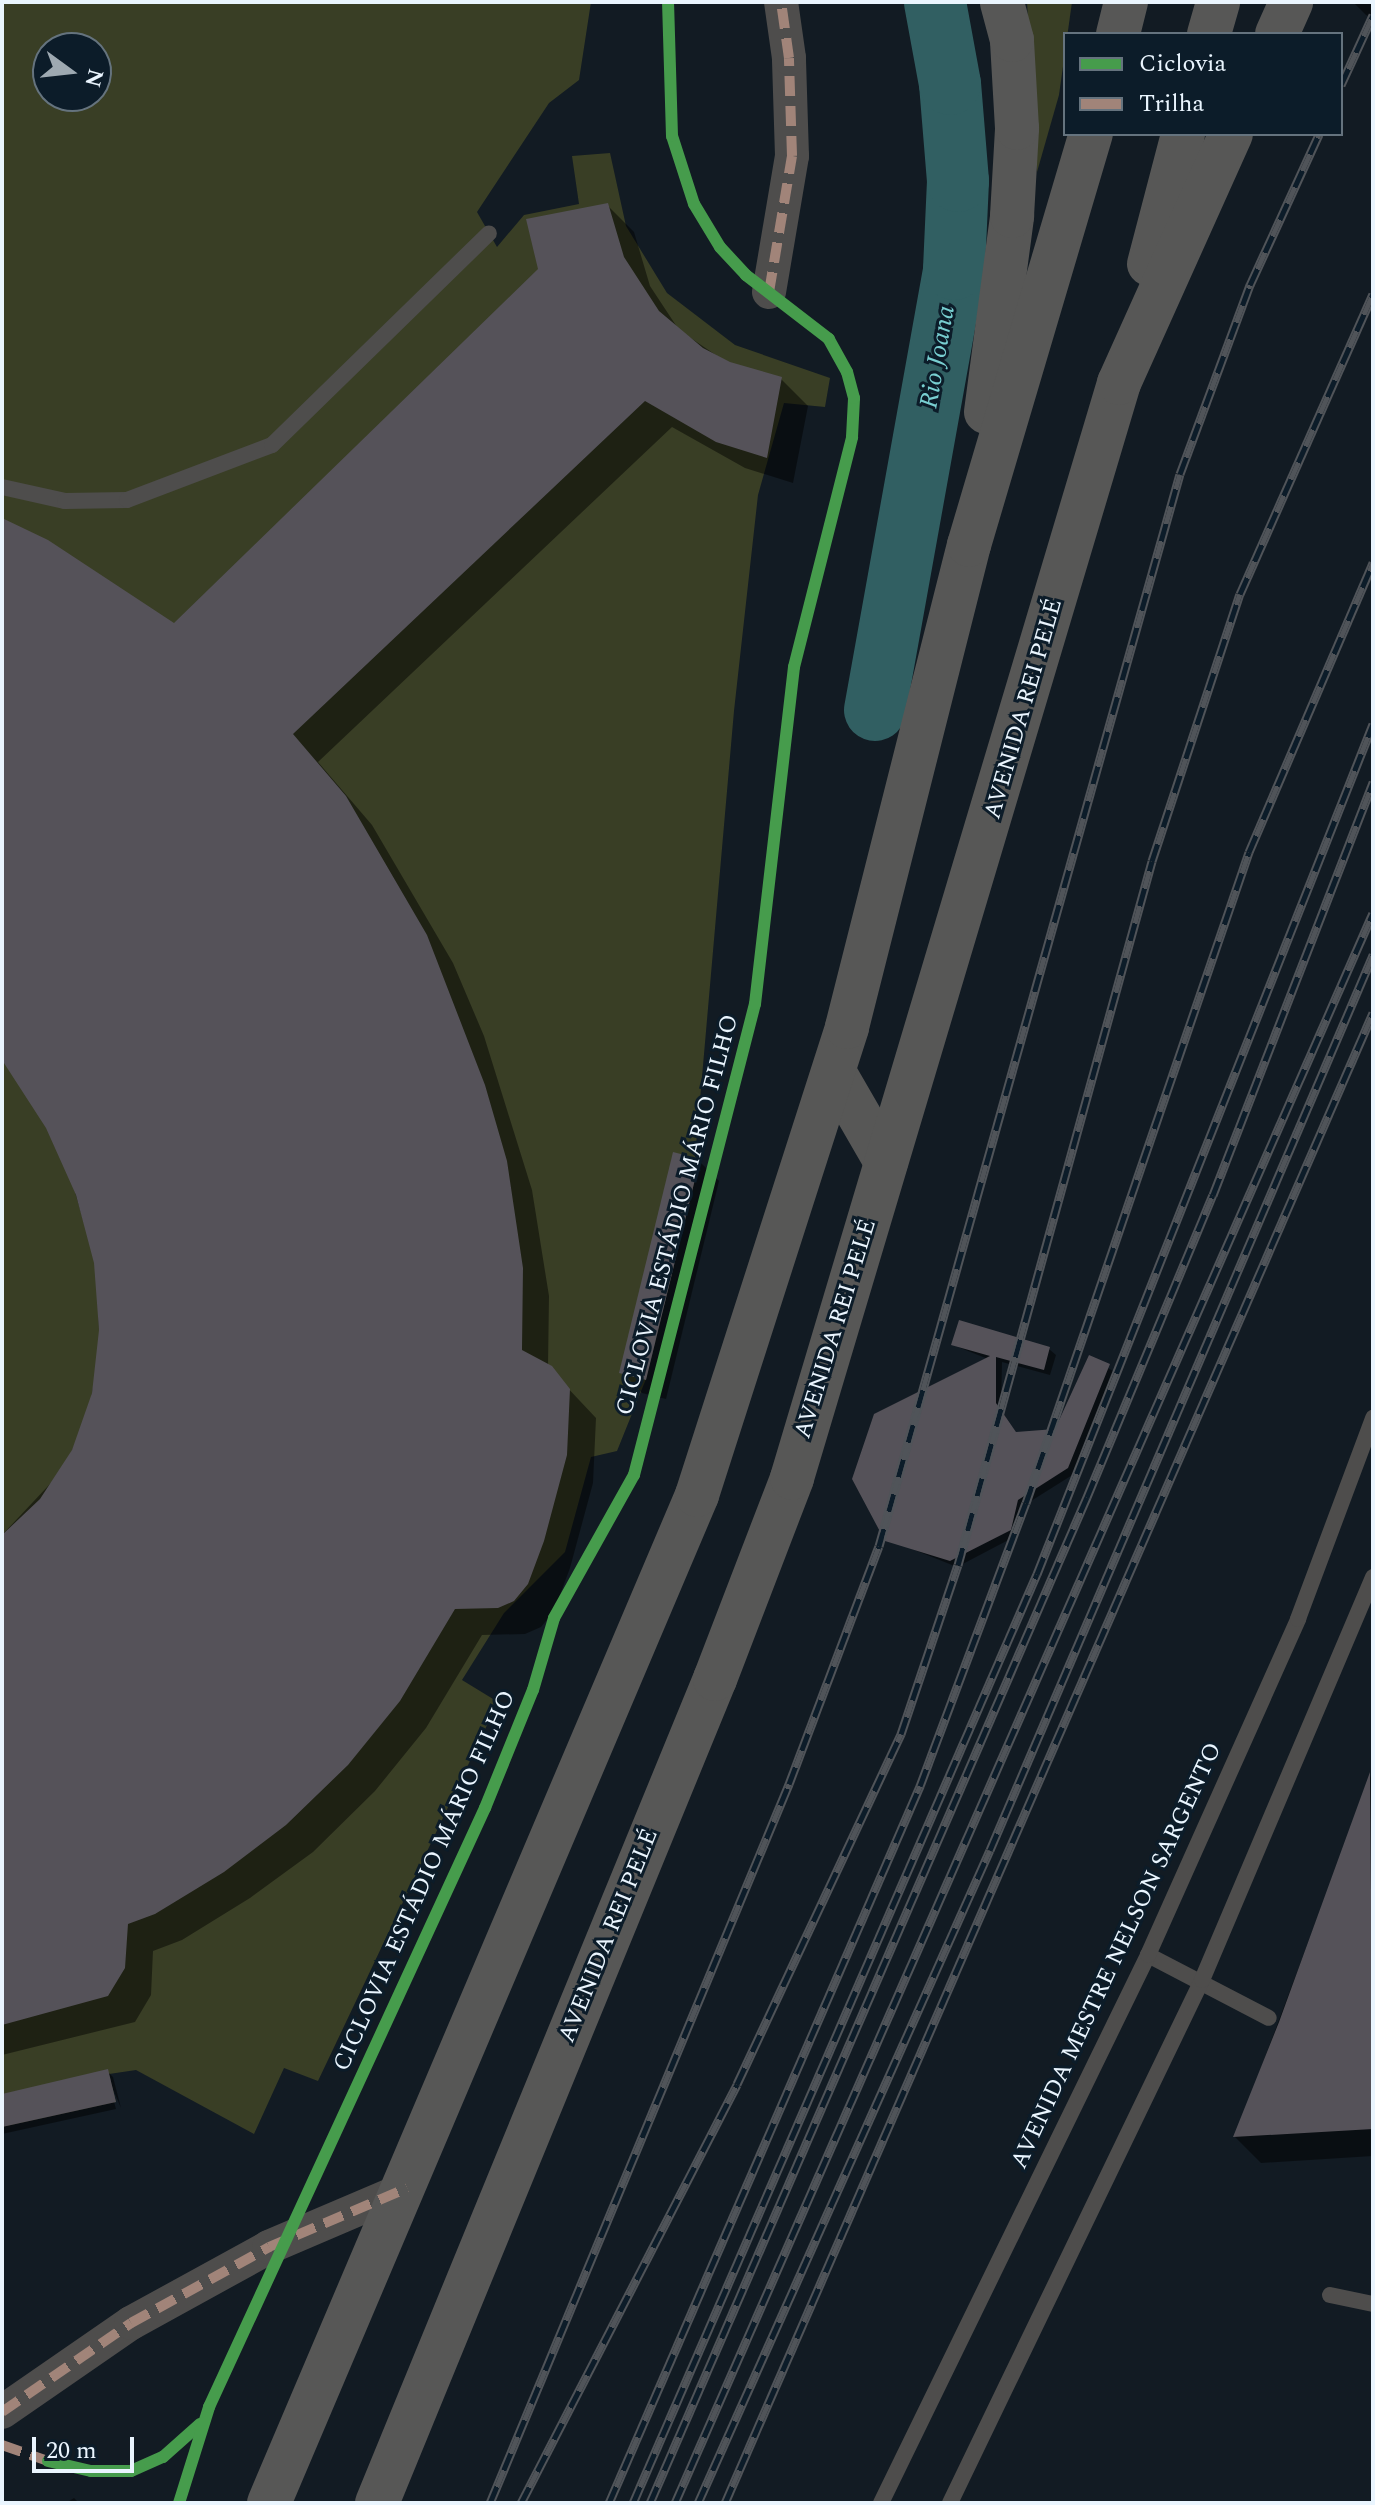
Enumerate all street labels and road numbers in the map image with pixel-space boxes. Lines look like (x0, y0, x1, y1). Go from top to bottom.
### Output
street label: AVENIDA REI PELÉ (979, 595, 1069, 823)
street label: CICLOVIA ESTÁDIO MÁRIO FILHO (611, 1011, 745, 1419)
street label: AVENIDA REI PELÉ (789, 1216, 883, 1442)
street label: CICLOVIA ESTÁDIO MÁRIO FILHO (328, 1686, 522, 2076)
street label: AVENIDA MESTRE NELSON SARGENTO (1005, 1738, 1229, 2174)
street label: AVENIDA REI PELÉ (553, 1825, 665, 2047)

